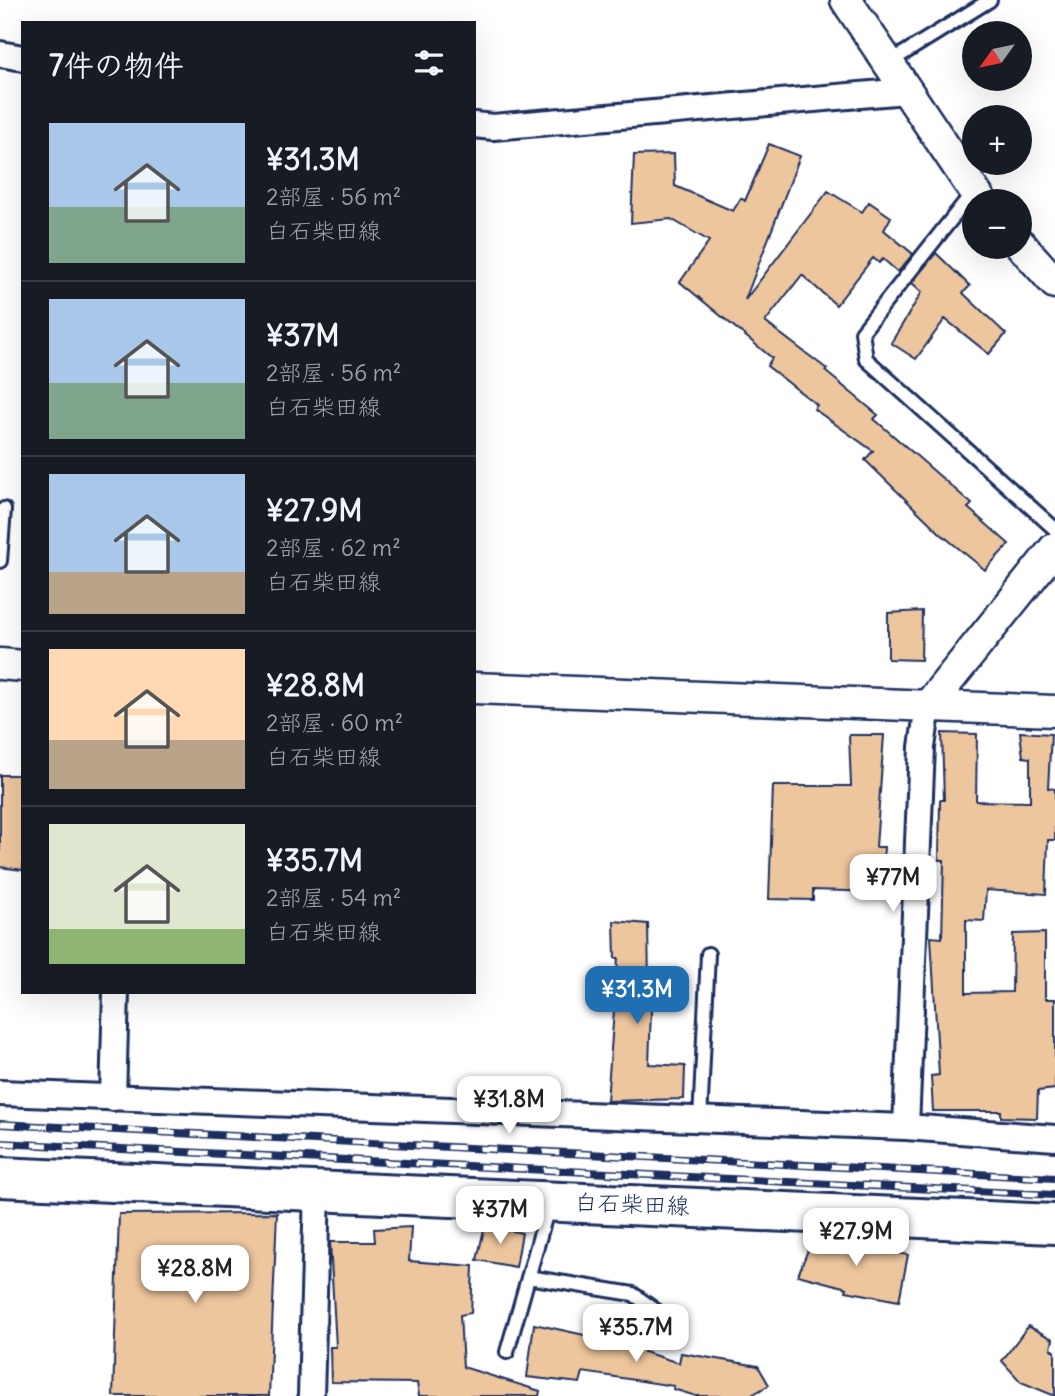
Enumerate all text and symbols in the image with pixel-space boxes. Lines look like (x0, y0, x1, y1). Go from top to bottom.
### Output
north arrow (962, 21, 1032, 91)
map controls (962, 21, 1032, 259)
icon: filters (410, 44, 448, 82)
text: 7件の物件 (49, 46, 184, 84)
button: + (962, 105, 1032, 175)
text: ¥31.3M (266, 140, 360, 178)
icon: home (105, 151, 189, 235)
text: 2部屋 · 56 m² (266, 182, 401, 211)
button: − (962, 189, 1032, 259)
text: 白石柴田線 (266, 216, 381, 245)
text: ¥37M (266, 316, 340, 354)
icon: home (105, 327, 189, 411)
text: 2部屋 · 56 m² (266, 358, 401, 387)
text: 白石柴田線 (266, 392, 381, 421)
text: ¥27.9M (266, 491, 363, 529)
icon: home (105, 502, 189, 586)
text: 2部屋 · 62 m² (266, 533, 401, 562)
text: 白石柴田線 (266, 567, 381, 596)
text: ¥28.8M (266, 666, 365, 704)
icon: home (105, 677, 189, 761)
text: 2部屋 · 60 m² (266, 708, 403, 737)
text: 白石柴田線 (266, 742, 381, 771)
text: ¥35.7M (266, 841, 363, 879)
icon: home (105, 852, 189, 936)
pin: ¥77M (852, 855, 934, 914)
text: ¥77M (866, 862, 920, 891)
text: 2部屋 · 54 m² (266, 883, 401, 912)
text: 白石柴田線 (266, 917, 381, 946)
pin: ¥31.3M (580, 967, 694, 1026)
text: ¥31.3M (601, 974, 673, 1003)
pin: ¥31.8M (452, 1076, 566, 1136)
text: ¥31.8M (473, 1084, 545, 1113)
pin: ¥37M (459, 1186, 541, 1246)
street label: 白石柴田線 (574, 1187, 690, 1220)
text: ¥37M (472, 1194, 528, 1223)
pin: ¥27.9M (799, 1208, 913, 1268)
text: ¥27.9M (819, 1216, 893, 1245)
pin: ¥28.8M (138, 1246, 252, 1305)
text: ¥28.8M (157, 1253, 233, 1282)
pin: ¥35.7M (579, 1304, 693, 1364)
text: ¥35.7M (599, 1312, 673, 1341)

